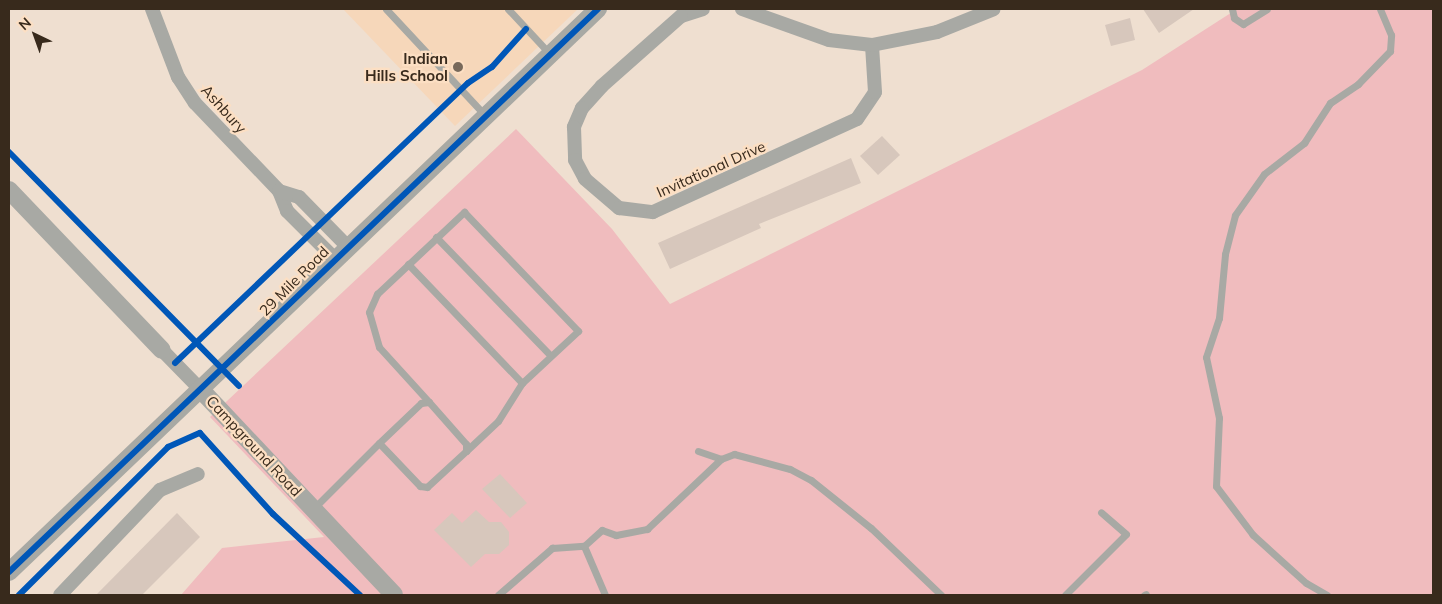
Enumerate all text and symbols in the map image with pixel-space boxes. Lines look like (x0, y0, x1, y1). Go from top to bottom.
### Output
north arrow (10, 10, 60, 60)
text: N (15, 14, 35, 34)
place label: Indian Hills School (365, 49, 448, 84)
marker: Indian Hills School (452, 61, 464, 73)
street label: Ashbury (198, 81, 250, 137)
street label: Invitational Drive (654, 137, 768, 201)
street label: 29 Mile Road (256, 243, 332, 319)
street label: Campground Road (203, 392, 305, 500)

